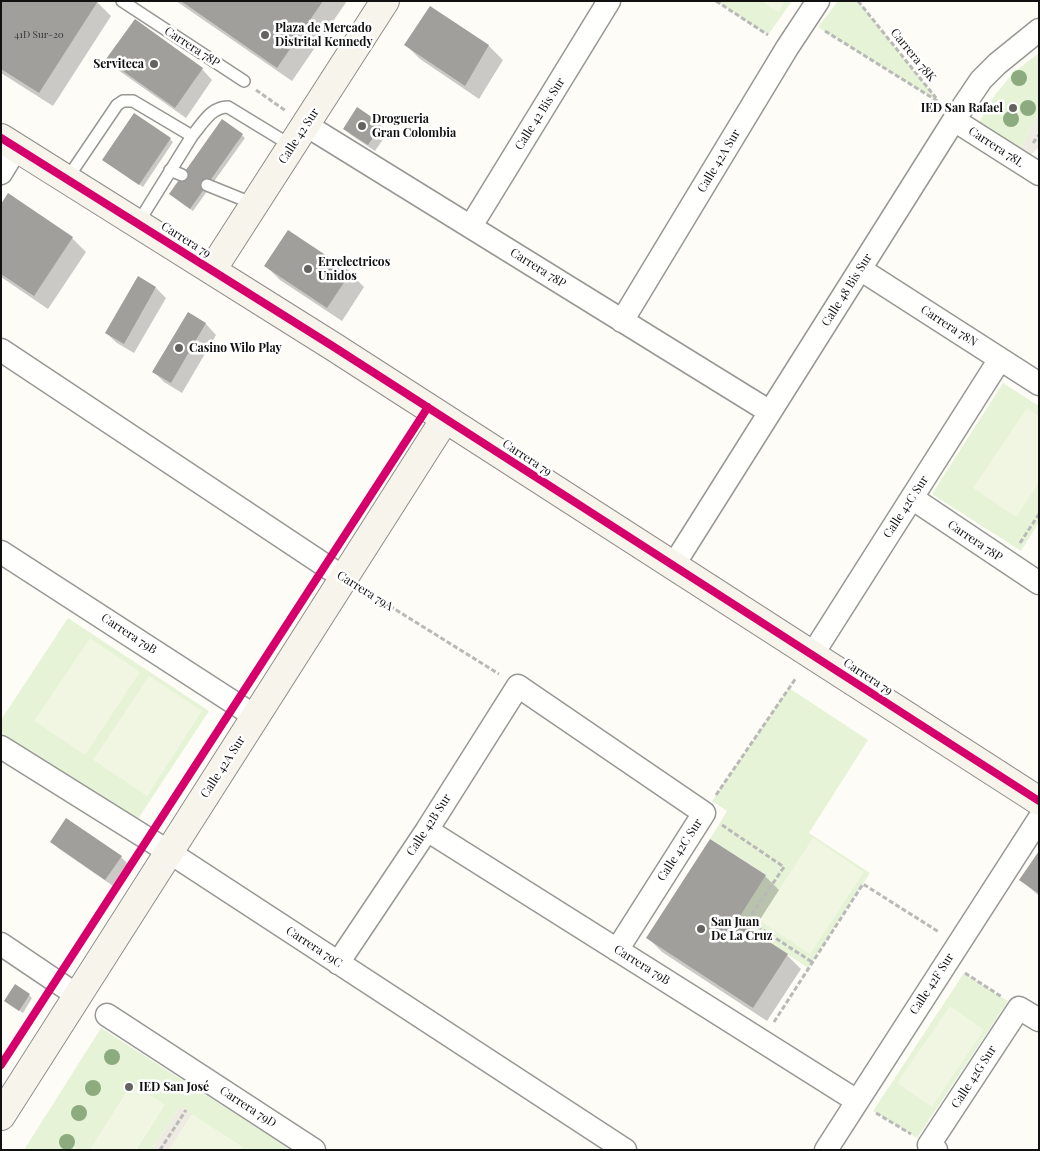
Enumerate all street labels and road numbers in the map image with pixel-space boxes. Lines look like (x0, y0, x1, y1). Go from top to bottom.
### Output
street label: Carrera 78P (162, 24, 222, 70)
street label: Carrera 78K (887, 26, 939, 84)
street label: Calle 42 Bis Sur (512, 75, 568, 153)
street label: Calle 42 Sur (276, 105, 322, 167)
street label: Carrera 78L (966, 124, 1026, 170)
street label: Calle 42A Sur (695, 127, 743, 195)
street label: Carrera 79 (158, 219, 214, 261)
street label: Carrera 78P (507, 245, 569, 291)
street label: Calle 48 Bis Sur (819, 251, 875, 329)
street label: Carrera 78N (918, 302, 980, 350)
street label: Carrera 79 (500, 437, 554, 479)
street label: Calle 42C Sur (880, 473, 932, 541)
street label: Carrera 78P (945, 517, 1005, 565)
street label: Carrera 79A (334, 568, 396, 614)
street label: Carrera 79B (98, 611, 160, 657)
street label: Carrera 79 (841, 656, 895, 698)
street label: Calle 42A Sur (198, 733, 248, 801)
street label: Calle 42B Sur (404, 791, 454, 859)
street label: Calle 42C Sur (654, 816, 706, 884)
street label: Carrera 79C (283, 923, 345, 971)
street label: Carrera 79B (611, 942, 673, 988)
street label: Calle 42F Sur (907, 951, 957, 1017)
street label: Calle 42G Sur (948, 1043, 1000, 1111)
street label: Carrera 79D (217, 1083, 279, 1131)

